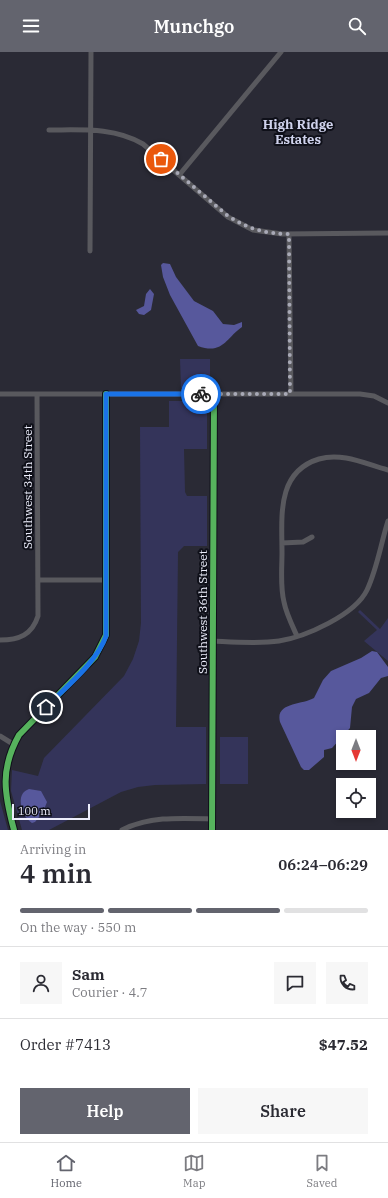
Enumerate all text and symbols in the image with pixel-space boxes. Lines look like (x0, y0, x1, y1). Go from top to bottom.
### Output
icon: menu (20, 15, 42, 37)
text: Munchgo (154, 15, 234, 38)
icon: search (346, 15, 368, 37)
district label: High Ridge Estates (263, 116, 333, 148)
pin (144, 142, 178, 176)
icon: bag (150, 148, 172, 170)
courier (181, 374, 221, 414)
icon: bike (190, 383, 212, 405)
street label: Southwest 34th Street (20, 425, 35, 549)
street label: Southwest 36th Street (195, 550, 210, 674)
pin (29, 690, 63, 724)
icon: home (35, 696, 57, 718)
north arrow (336, 730, 376, 770)
map controls (336, 730, 376, 818)
button: locate (336, 778, 376, 818)
scale bar (12, 802, 90, 821)
text: 100 m (18, 804, 51, 818)
text: Arriving in (20, 841, 86, 858)
text: 06:24–06:29 (278, 855, 368, 874)
text: 4 min (20, 856, 92, 890)
text: On the way · 550 m (20, 919, 136, 936)
button: person (20, 962, 62, 1004)
button: chat (274, 962, 316, 1004)
button: phone (326, 962, 368, 1004)
text: Sam (72, 965, 105, 984)
text: Courier · 4.7 (72, 984, 148, 1001)
text: Order #7413 (20, 1035, 111, 1054)
text: $47.52 (319, 1035, 368, 1054)
button: Help (20, 1088, 190, 1134)
button: Share (198, 1088, 368, 1134)
tab: Home (51, 1152, 82, 1190)
tab: Map (183, 1152, 205, 1190)
tab: Saved (307, 1152, 337, 1190)

